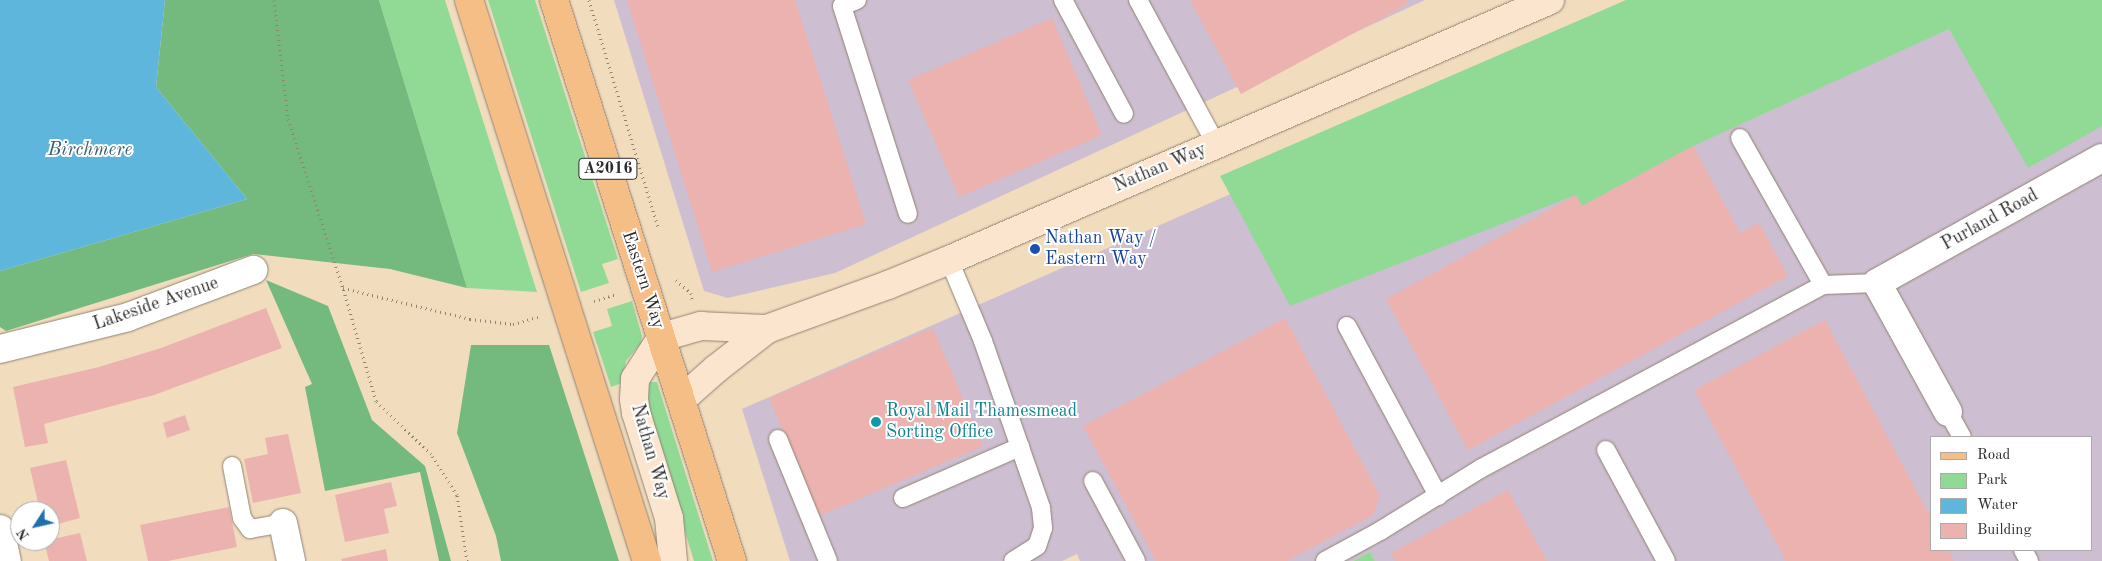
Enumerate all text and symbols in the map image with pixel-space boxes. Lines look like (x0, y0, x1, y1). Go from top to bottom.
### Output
street label: Nathan Way (1110, 139, 1210, 197)
water label: Birchmere (48, 140, 132, 162)
road number: A2016 (578, 156, 638, 182)
street label: Purland Road (1938, 185, 2042, 255)
street label: Eastern Way (617, 228, 669, 332)
place label: Nathan Way / Eastern Way (1045, 228, 1157, 270)
marker: Nathan Way / Eastern Way (1029, 243, 1041, 255)
street label: Lakeside Avenue (90, 272, 222, 336)
place label: Royal Mail Thamesmead Sorting Office (886, 401, 1077, 444)
street label: Nathan Way (626, 402, 674, 502)
marker: Royal Mail Thamesmead Sorting Office (870, 416, 882, 428)
legend (1930, 436, 2092, 551)
text: Road (1977, 448, 2010, 463)
text: Park (1977, 473, 2008, 488)
text: Water (1977, 498, 2018, 513)
north arrow (10, 501, 60, 551)
text: Building (1977, 523, 2032, 538)
text: N (15, 526, 32, 542)

